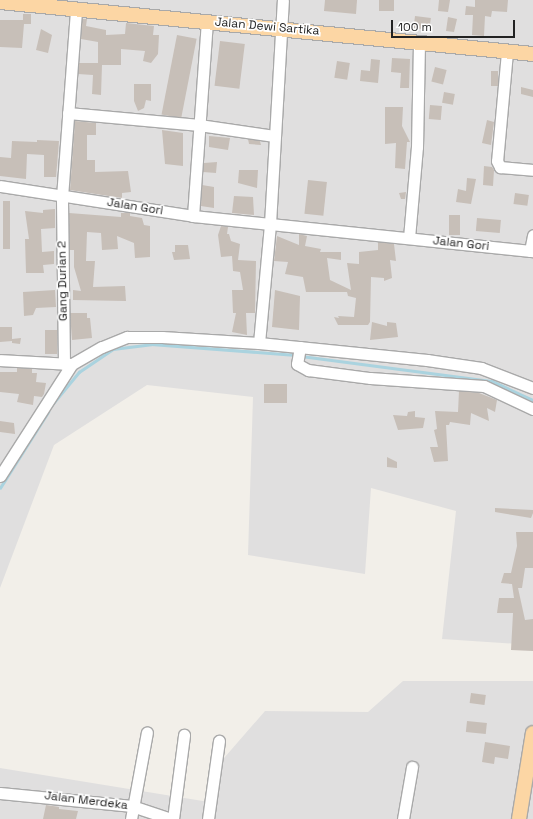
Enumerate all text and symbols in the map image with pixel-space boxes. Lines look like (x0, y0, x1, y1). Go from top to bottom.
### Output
scale bar (393, 12, 517, 38)
street label: Jalan Dewi Sartika (214, 15, 320, 39)
text: 100 m (398, 19, 432, 35)
street label: Jalan Gori (106, 195, 164, 219)
street label: Jalan Gori (432, 234, 490, 254)
street label: Gang Durian 2 (55, 241, 71, 321)
street label: Jalan Merdeka (44, 789, 128, 813)

